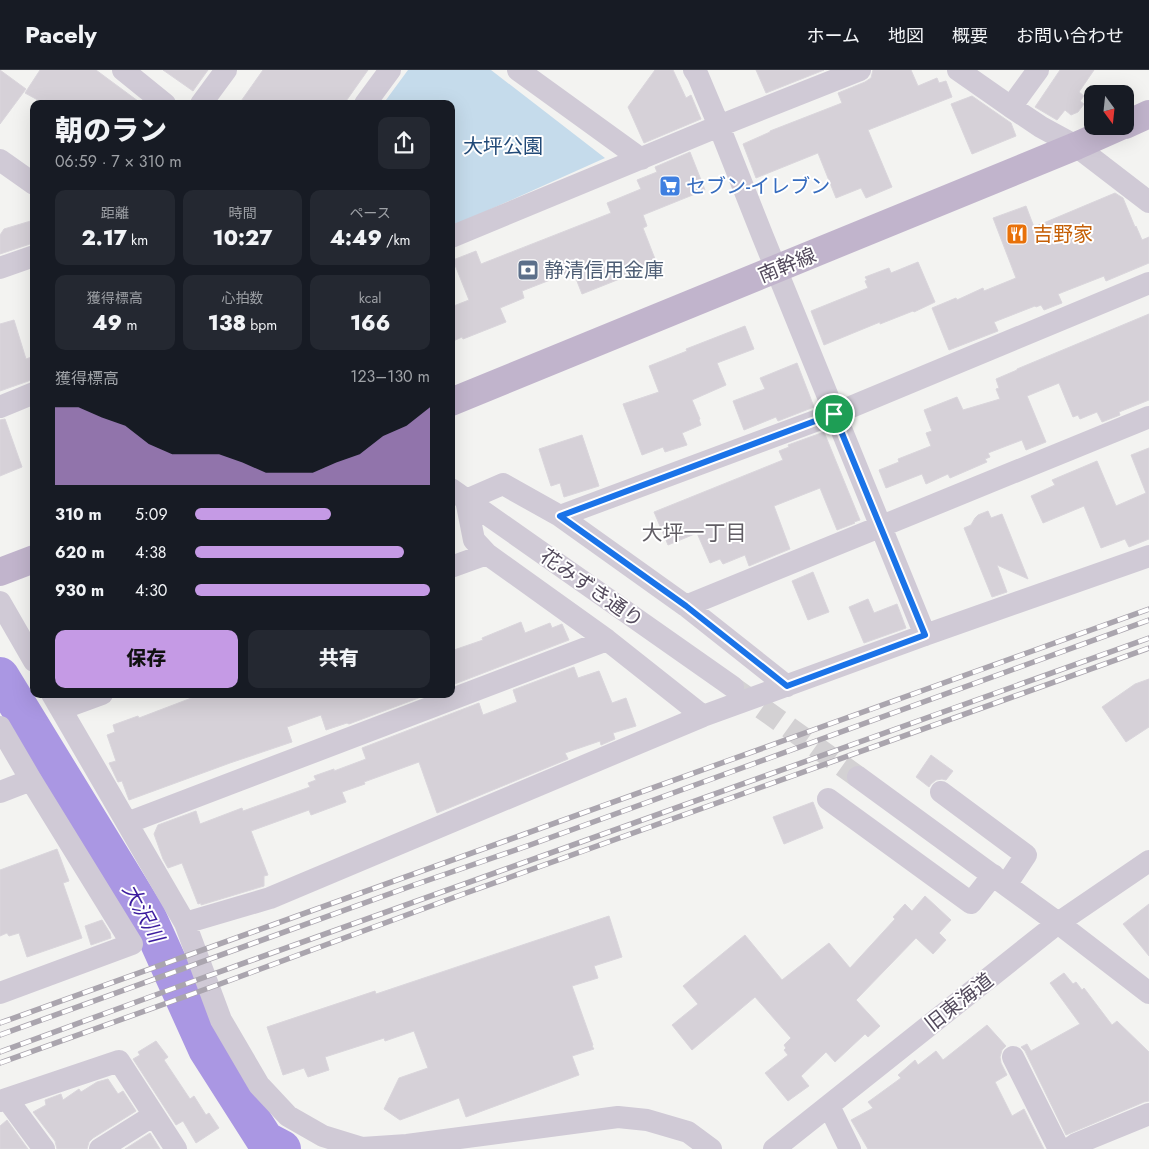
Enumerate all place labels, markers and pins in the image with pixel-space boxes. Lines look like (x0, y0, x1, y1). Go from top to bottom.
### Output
place label: セブン-イレブン (686, 172, 830, 201)
supermarket icon: セブン-イレブン (658, 174, 682, 198)
place label: 吉野家 (1033, 220, 1093, 249)
restaurant icon: 吉野家 (1005, 222, 1029, 246)
place label: 静清信用金庫 (544, 256, 664, 285)
bank icon: 静清信用金庫 (516, 258, 540, 282)
pin (813, 393, 855, 435)

